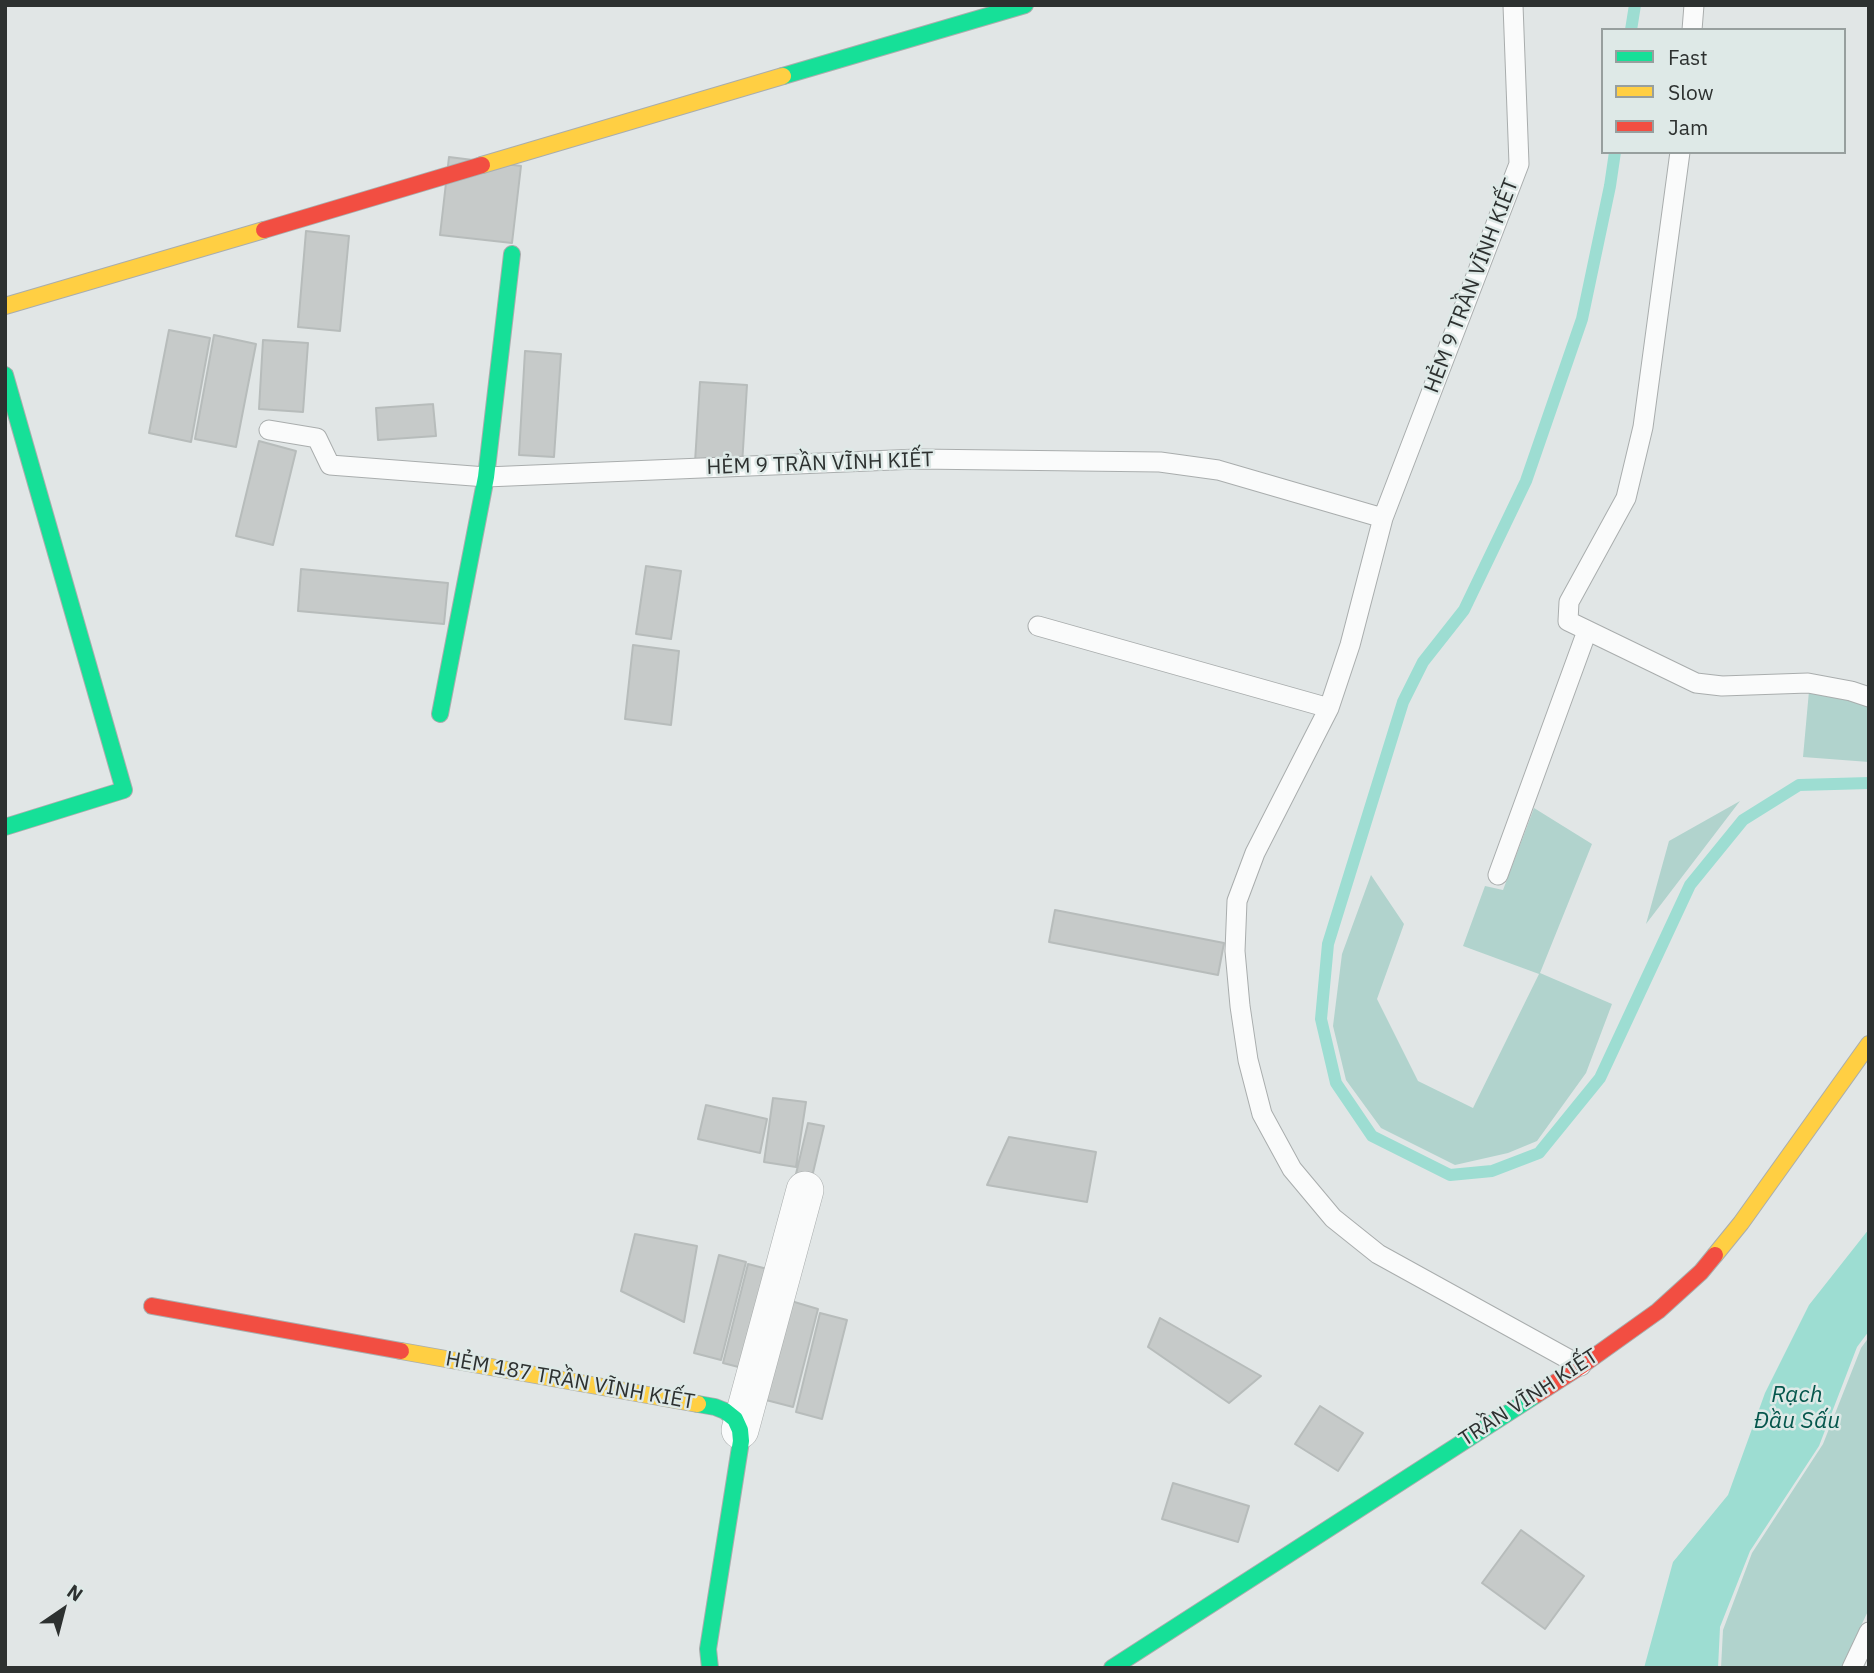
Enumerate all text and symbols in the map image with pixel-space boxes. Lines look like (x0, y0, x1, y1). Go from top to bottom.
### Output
legend (1601, 28, 1846, 154)
text: Fast (1668, 43, 1708, 71)
text: Slow (1668, 78, 1714, 106)
text: Jam (1668, 113, 1708, 141)
street label: HẺM 9 TRẦN VĨNH KIẾT (1420, 175, 1524, 397)
street label: HẺM 9 TRẦN VĨNH KIẾT (706, 447, 934, 481)
street label: TRẦN VĨNH KIẾT (1455, 1344, 1603, 1452)
street label: HẺM 187 TRẦN VĨNH KIẾT (444, 1347, 696, 1415)
water label: Rạch Đầu Sấu (1754, 1381, 1840, 1435)
north arrow (28, 1575, 98, 1645)
text: N (63, 1579, 88, 1607)

